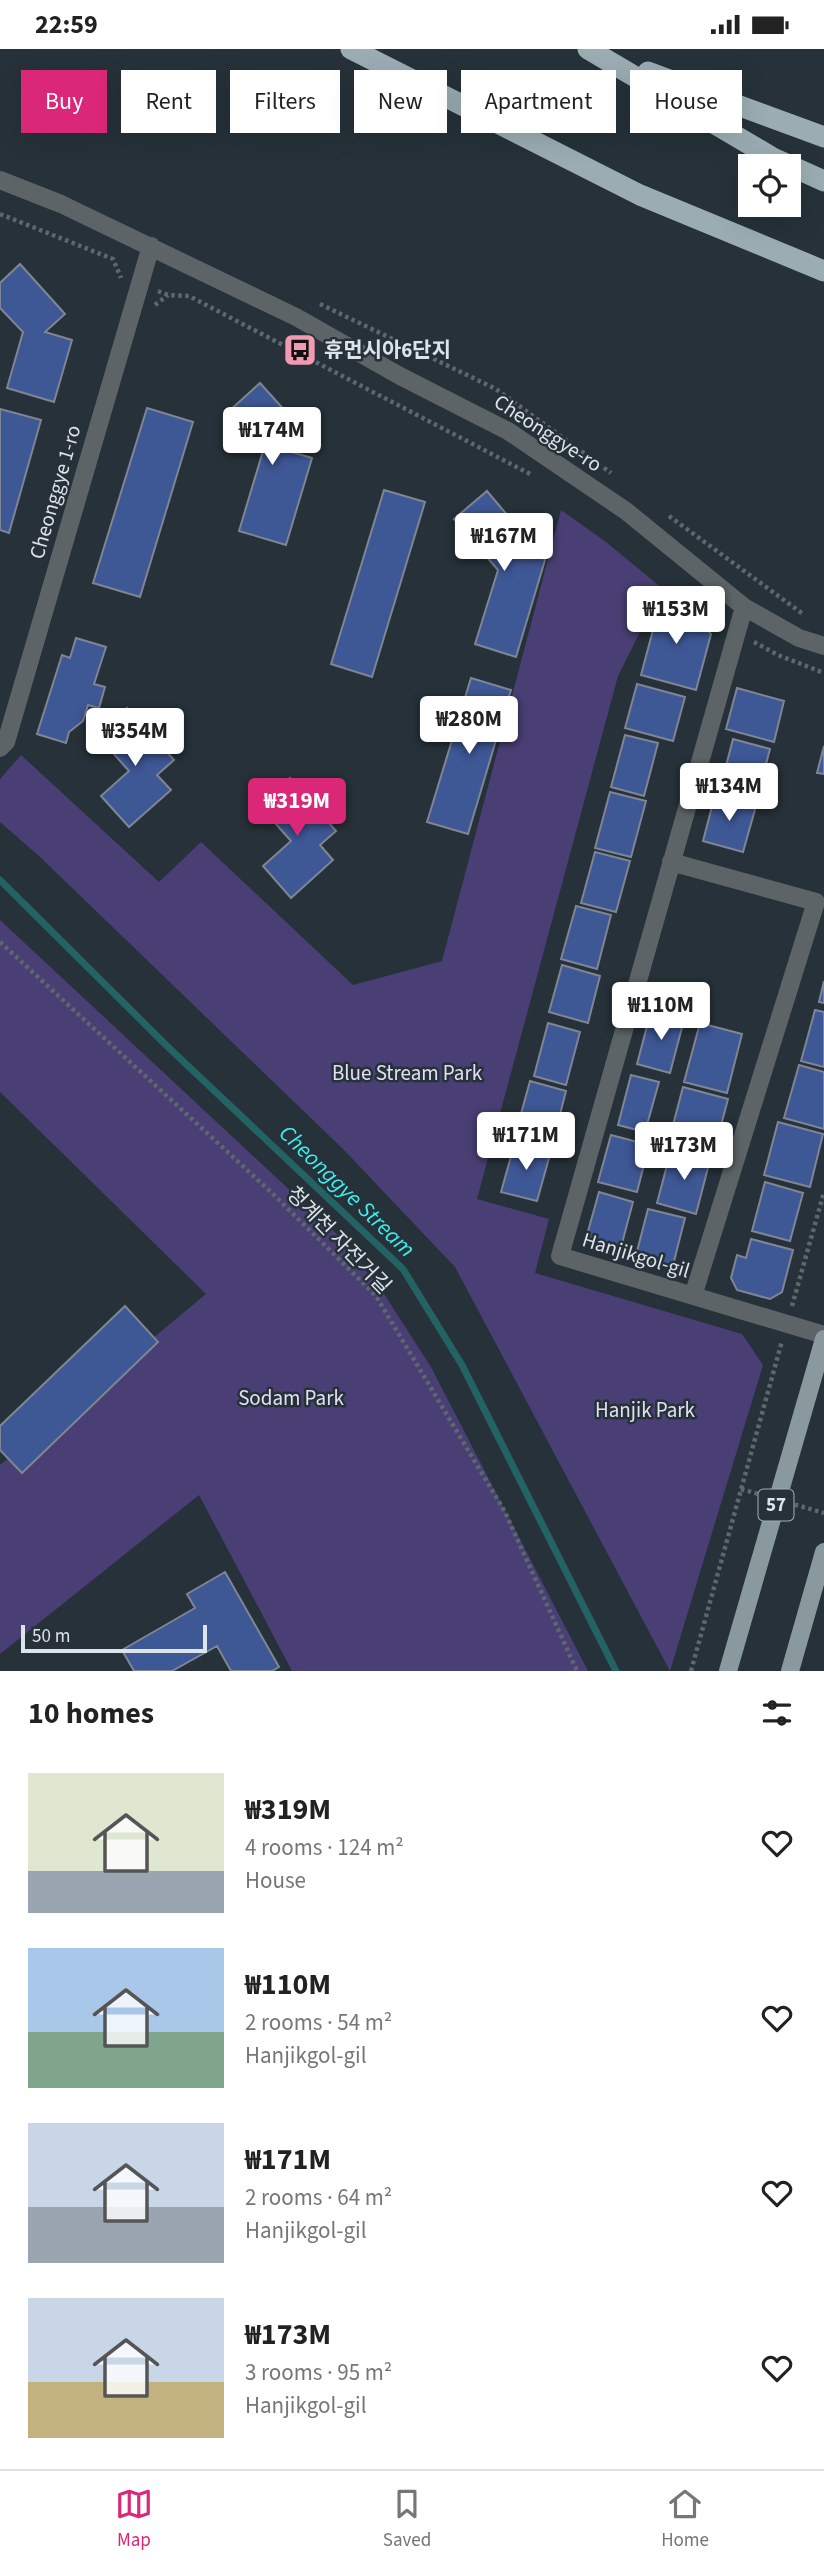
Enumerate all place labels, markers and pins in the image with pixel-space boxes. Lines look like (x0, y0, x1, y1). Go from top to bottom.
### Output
bus stop icon: 휴먼시아6단지 (281, 331, 319, 369)
place label: 휴먼시아6단지 (324, 335, 451, 365)
pin: ₩174M (223, 407, 321, 467)
pin: ₩167M (455, 513, 553, 573)
pin: ₩153M (627, 587, 725, 646)
pin: ₩280M (420, 697, 518, 756)
pin: ₩354M (86, 709, 184, 768)
pin: ₩134M (680, 763, 778, 823)
pin: ₩319M (248, 779, 346, 838)
pin: ₩110M (612, 983, 710, 1042)
pin: ₩171M (477, 1113, 575, 1172)
pin: ₩173M (635, 1123, 733, 1182)

